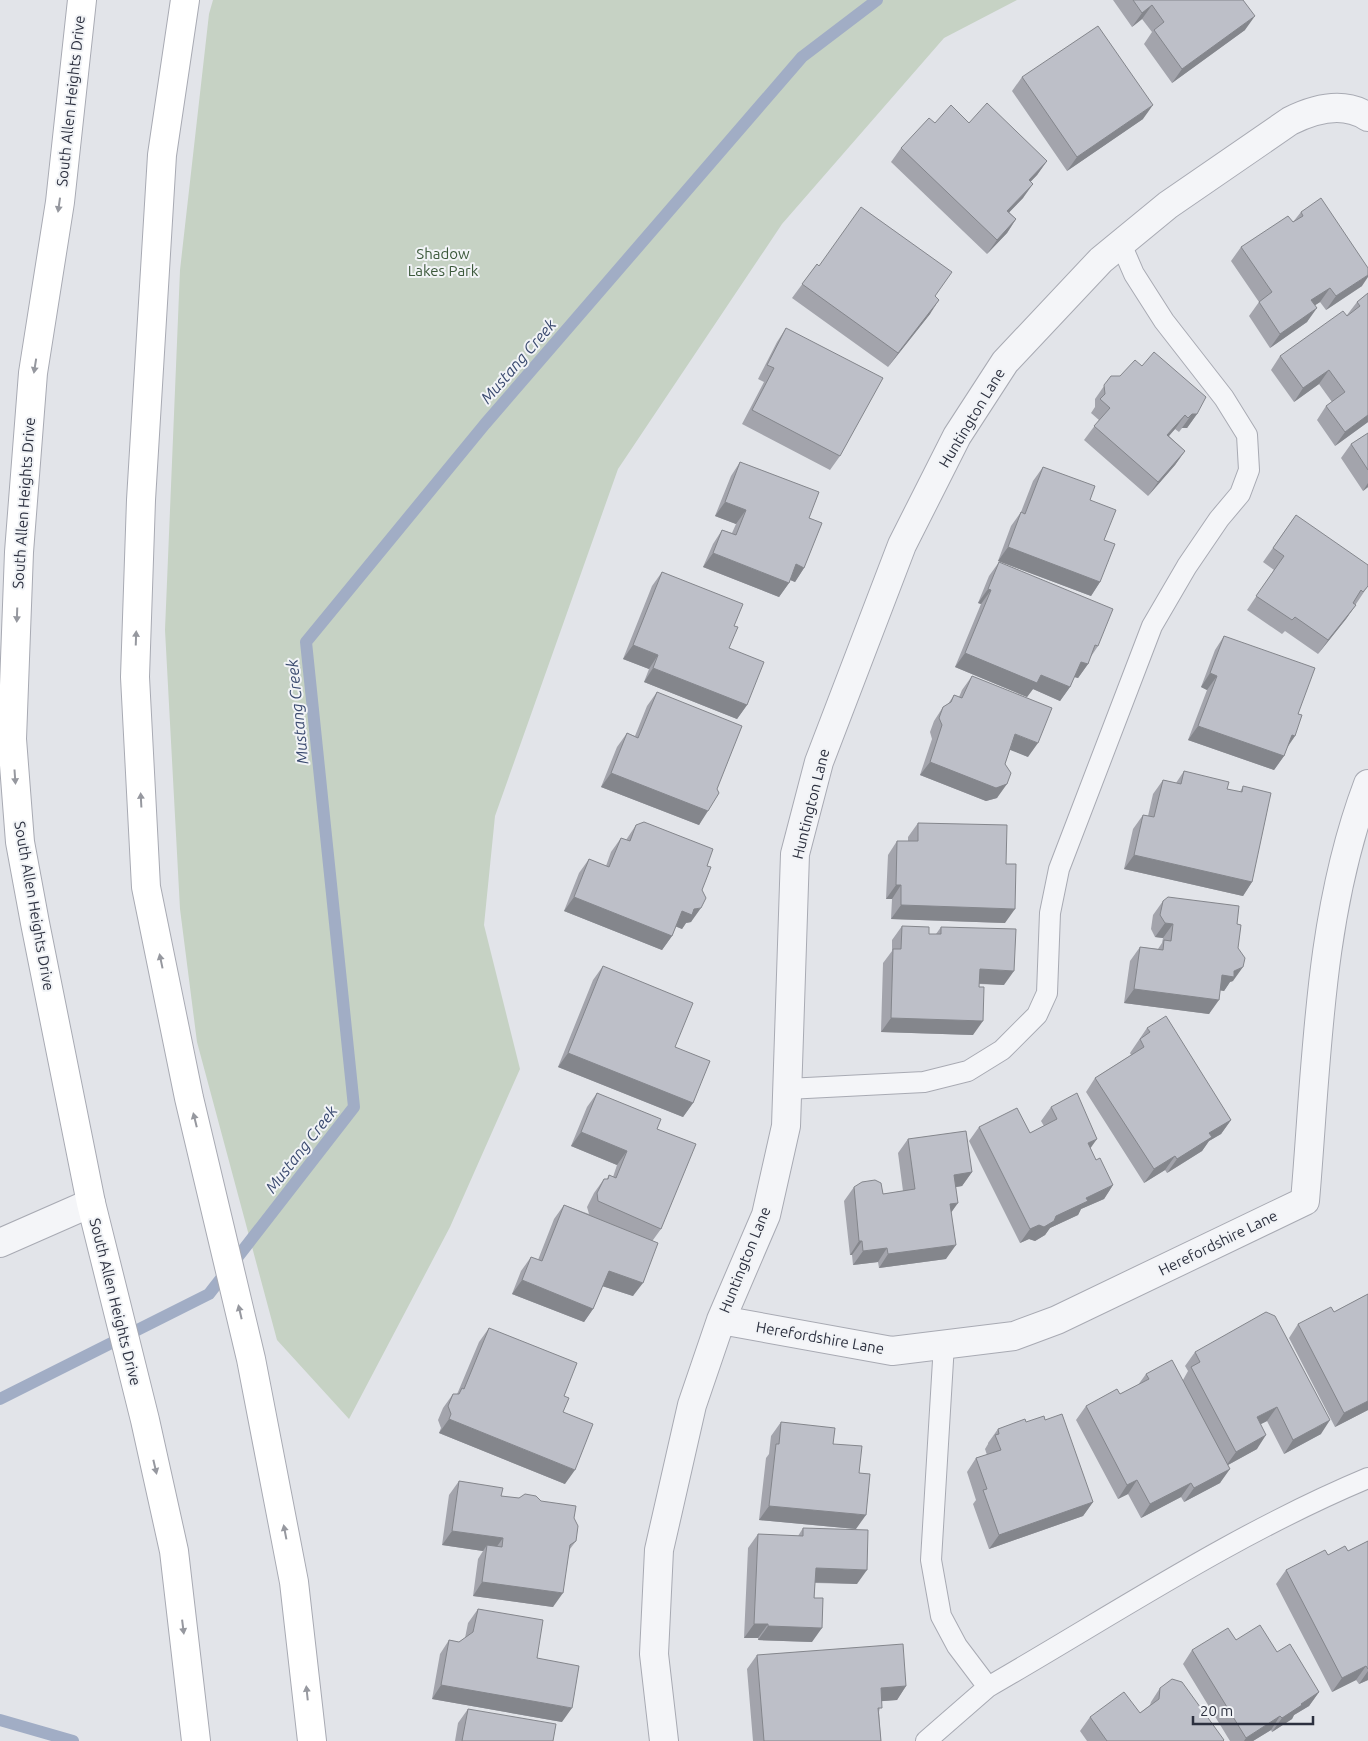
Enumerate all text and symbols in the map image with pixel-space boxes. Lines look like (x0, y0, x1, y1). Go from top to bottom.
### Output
street label: South Allen Heights Drive (53, 15, 88, 187)
one-way arrow (55, 197, 63, 213)
park label: Shadow Lakes Park (408, 245, 479, 279)
water label: Mustang Creek (477, 315, 560, 407)
one-way arrow (30, 358, 38, 374)
street label: Huntington Lane (935, 365, 1008, 471)
street label: South Allen Heights Drive (9, 417, 38, 589)
one-way arrow (13, 607, 21, 623)
one-way arrow (133, 630, 141, 646)
water label: Mustang Creek (282, 658, 311, 765)
street label: Huntington Lane (789, 747, 832, 861)
one-way arrow (11, 769, 19, 785)
one-way arrow (137, 792, 145, 808)
street label: South Allen Heights Drive (11, 820, 58, 992)
one-way arrow (157, 953, 165, 969)
water label: Mustang Creek (261, 1101, 341, 1196)
one-way arrow (191, 1112, 199, 1127)
street label: Huntington Lane (715, 1204, 774, 1315)
street label: Herefordshire Lane (1156, 1206, 1280, 1279)
street label: South Allen Heights Drive (86, 1216, 145, 1387)
one-way arrow (236, 1304, 244, 1319)
street label: Herefordshire Lane (755, 1318, 886, 1357)
one-way arrow (151, 1460, 159, 1475)
one-way arrow (280, 1523, 288, 1539)
one-way arrow (179, 1619, 187, 1635)
one-way arrow (303, 1684, 311, 1700)
scale bar (1193, 1694, 1313, 1726)
text: 20 m (1200, 1702, 1233, 1719)

